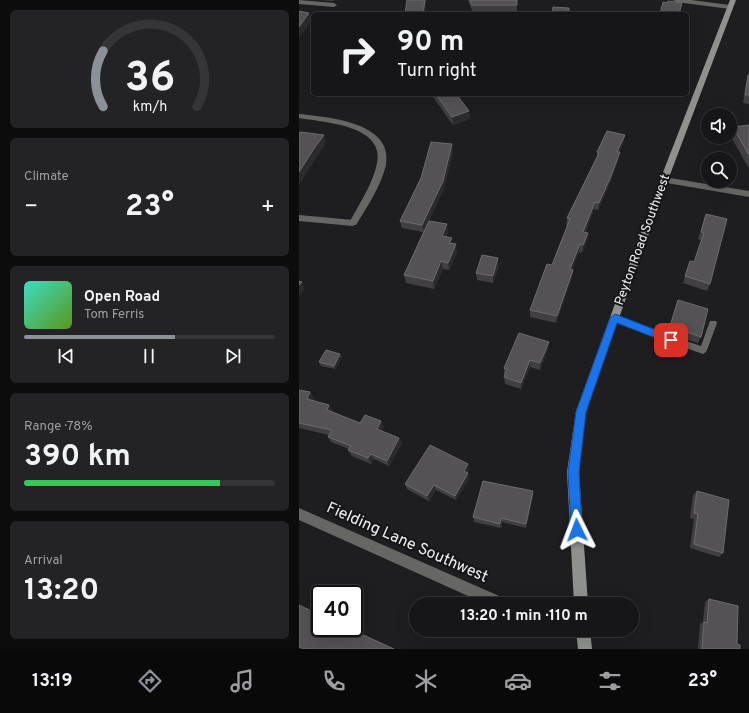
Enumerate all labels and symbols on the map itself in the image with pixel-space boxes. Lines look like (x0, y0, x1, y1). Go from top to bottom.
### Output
street label: Peyton Road Southwest (612, 172, 674, 308)
pin (654, 323, 688, 357)
street label: Fielding Lane Southwest (323, 498, 491, 588)
position arrow (556, 509, 598, 551)
speed limit sign: 40 (311, 585, 363, 637)

